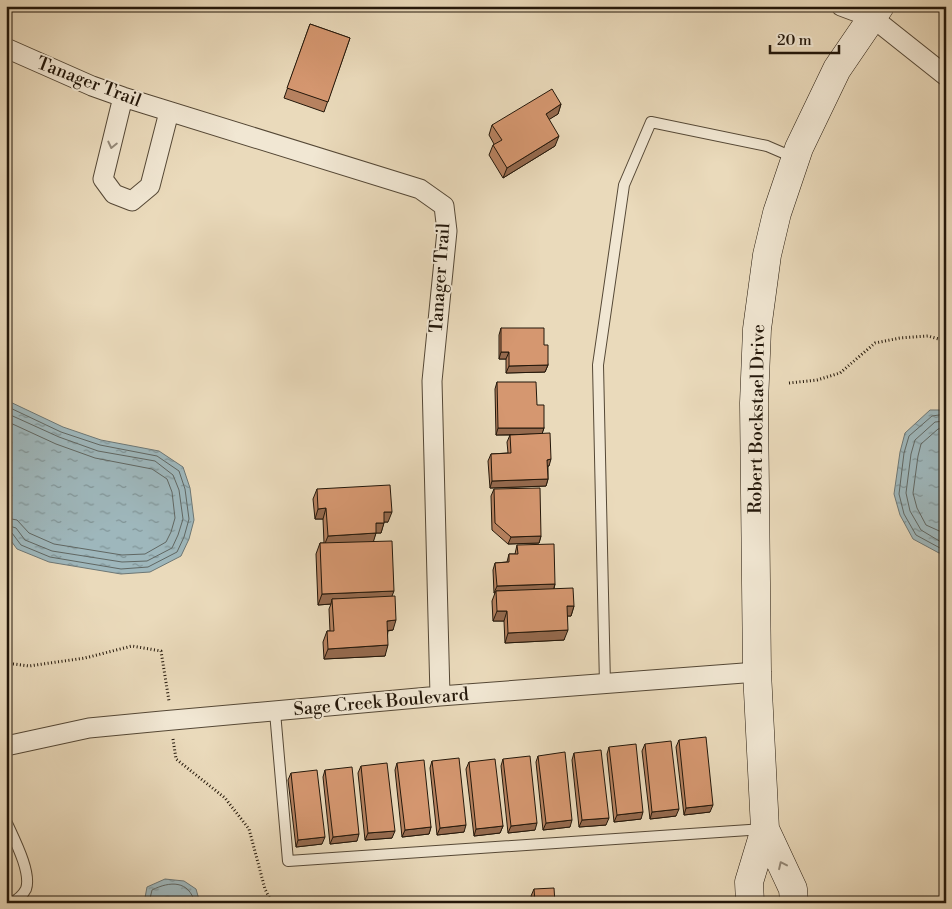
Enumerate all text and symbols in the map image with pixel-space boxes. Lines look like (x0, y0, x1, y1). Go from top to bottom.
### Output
scale bar (770, 22, 838, 54)
text: 20 m (777, 31, 812, 50)
street label: Tanager Trail (33, 52, 145, 113)
one-way arrow (107, 140, 118, 149)
street label: Tanager Trail (425, 222, 455, 334)
street label: Robert Bockstael Drive (744, 324, 770, 514)
street label: Sage Creek Boulevard (292, 683, 470, 721)
one-way arrow (778, 861, 788, 870)

